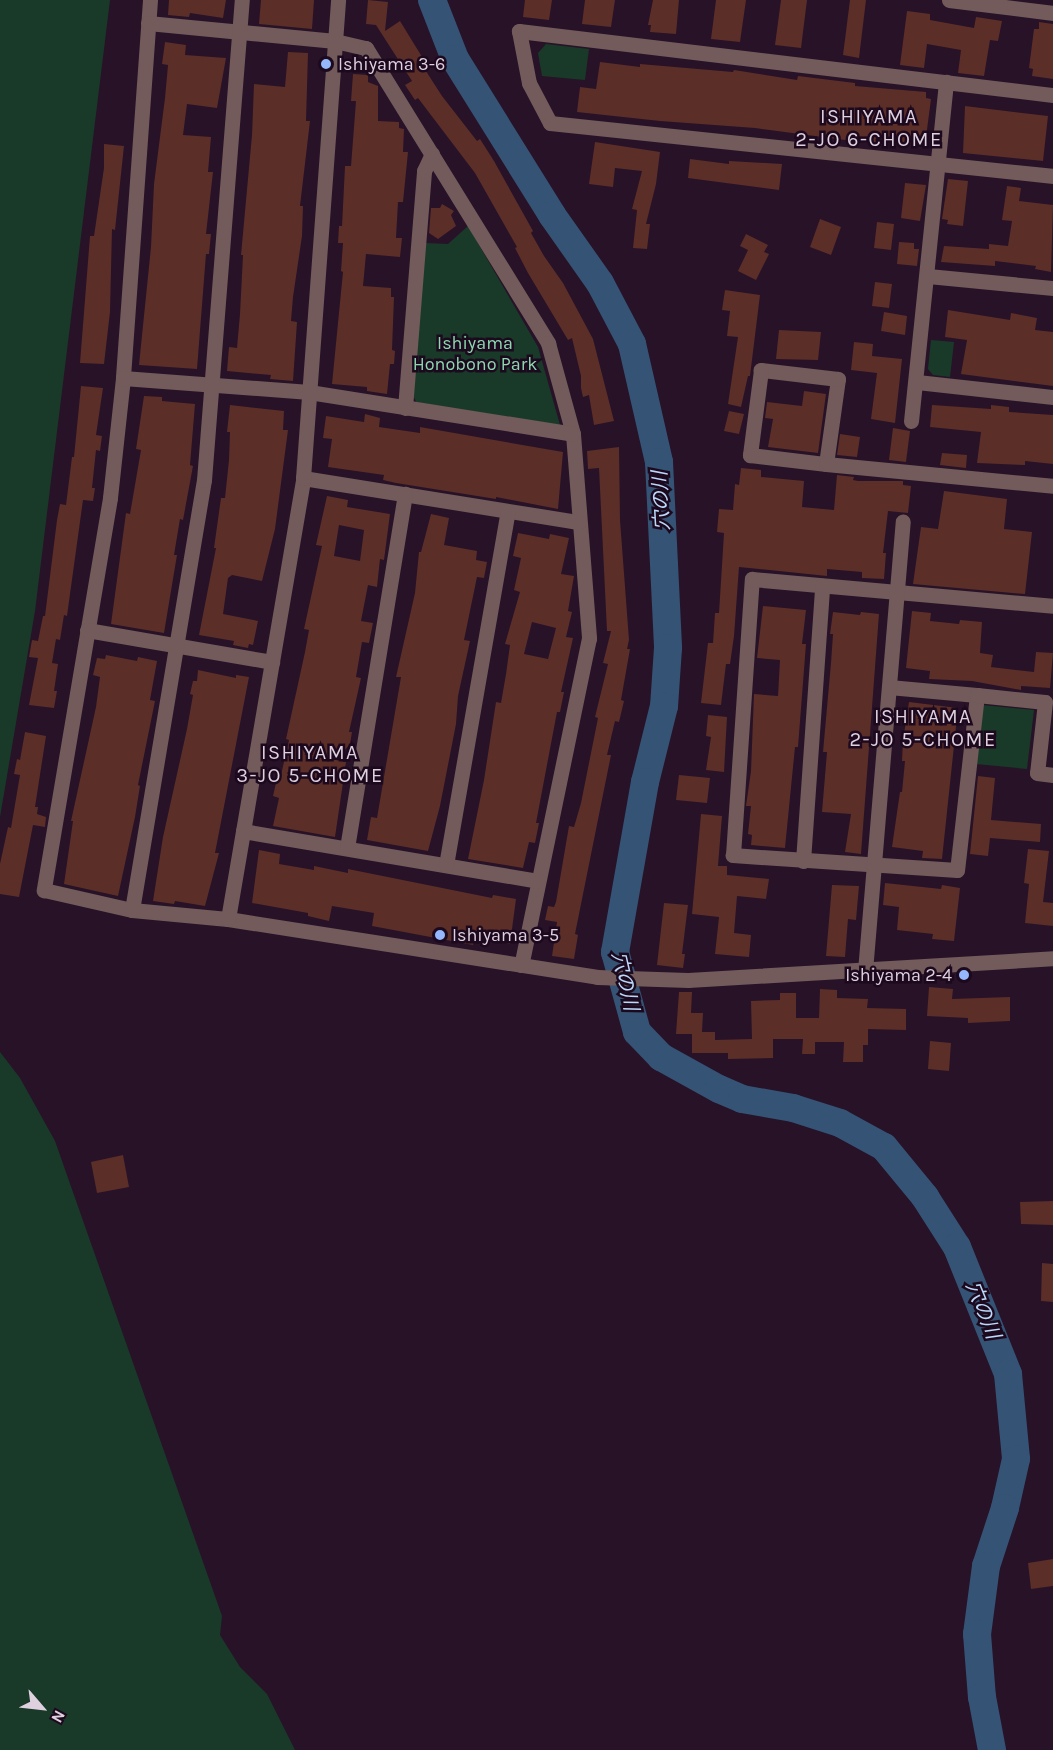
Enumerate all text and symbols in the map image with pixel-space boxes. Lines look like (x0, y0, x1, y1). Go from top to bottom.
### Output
place label: Ishiyama 3-6 (338, 53, 445, 75)
marker: Ishiyama 3-6 (319, 57, 333, 71)
district label: ISHIYAMA 2-JO 6-CHOME (795, 105, 943, 152)
park label: Ishiyama Honobono Park (413, 333, 537, 376)
water label: 穴の川 (647, 470, 675, 532)
district label: ISHIYAMA 2-JO 5-CHOME (849, 704, 997, 751)
district label: ISHIYAMA 3-JO 5-CHOME (236, 741, 384, 788)
place label: Ishiyama 3-5 (452, 924, 559, 946)
marker: Ishiyama 3-5 (433, 928, 447, 942)
water label: 穴の川 (607, 949, 643, 1013)
place label: Ishiyama 2-4 (845, 964, 952, 986)
marker: Ishiyama 2-4 (957, 968, 971, 982)
water label: 穴の川 (961, 1278, 1005, 1342)
north arrow (12, 1678, 72, 1738)
text: N (47, 1707, 69, 1726)

